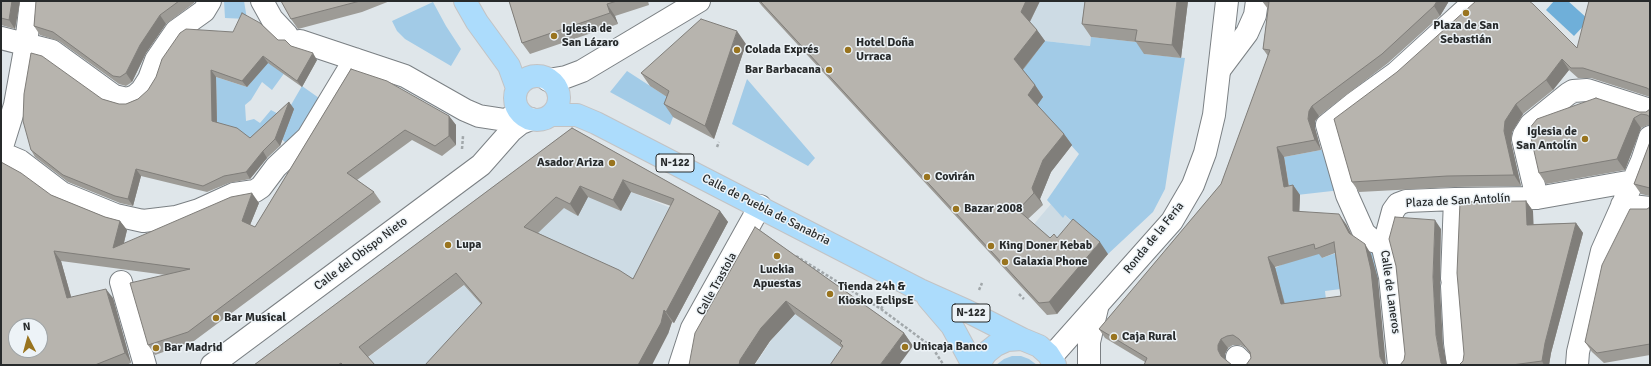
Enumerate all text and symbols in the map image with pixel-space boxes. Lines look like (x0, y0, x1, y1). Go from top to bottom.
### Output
marker: Plaza de San Sebastián (1461, 8, 1471, 18)
place label: Plaza de San Sebastián (1433, 19, 1499, 47)
place label: Iglesia de San Lázaro (562, 22, 619, 50)
marker: Iglesia de San Lázaro (549, 31, 559, 41)
place label: Hotel Doña Urraca (856, 36, 914, 64)
place label: Colada Exprés (745, 43, 819, 57)
marker: Colada Exprés (732, 45, 742, 55)
marker: Hotel Doña Urraca (843, 45, 853, 55)
place label: Bar Barbacana (745, 63, 821, 77)
marker: Bar Barbacana (824, 65, 834, 75)
place label: Iglesia de San Antolín (1516, 125, 1577, 153)
marker: Iglesia de San Antolín (1580, 134, 1590, 144)
road number: N-122 (656, 154, 694, 172)
place label: Asador Ariza (537, 156, 604, 170)
marker: Asador Ariza (607, 158, 617, 168)
place label: Covirán (935, 170, 975, 184)
street label: Calle de Puebla de Sanabria (699, 171, 833, 249)
marker: Covirán (922, 172, 932, 182)
street label: Plaza de San Antolín (1405, 191, 1511, 211)
street label: Ronda de la Feria (1121, 199, 1187, 277)
place label: Bazar 2008 (964, 202, 1022, 216)
marker: Bazar 2008 (951, 204, 961, 214)
street label: Calle del Obispo Nieto (312, 214, 410, 294)
place label: Lupa (456, 238, 481, 252)
place label: King Doner Kebab (999, 239, 1092, 253)
marker: Lupa (443, 240, 453, 250)
marker: King Doner Kebab (986, 241, 996, 251)
street label: Calle de Laneros (1377, 249, 1403, 335)
street label: Calle Trastola (694, 250, 740, 318)
marker: Luckia Apuestas (772, 251, 782, 261)
place label: Galaxia Phone (1013, 255, 1088, 269)
marker: Galaxia Phone (1000, 257, 1010, 267)
place label: Luckia Apuestas (753, 263, 801, 291)
place label: Tienda 24h & Kiosko EclipsE (838, 280, 914, 308)
marker: Tienda 24h & Kiosko EclipsE (825, 289, 835, 299)
road number: N-122 (952, 304, 990, 322)
place label: Bar Musical (224, 311, 286, 325)
marker: Bar Musical (211, 313, 221, 323)
north arrow (8, 318, 48, 358)
text: N (22, 320, 31, 333)
place label: Caja Rural (1122, 330, 1176, 344)
marker: Caja Rural (1109, 332, 1119, 342)
place label: Unicaja Banco (913, 340, 988, 354)
place label: Bar Madrid (164, 341, 223, 355)
marker: Unicaja Banco (900, 342, 910, 352)
marker: Bar Madrid (151, 343, 161, 353)

